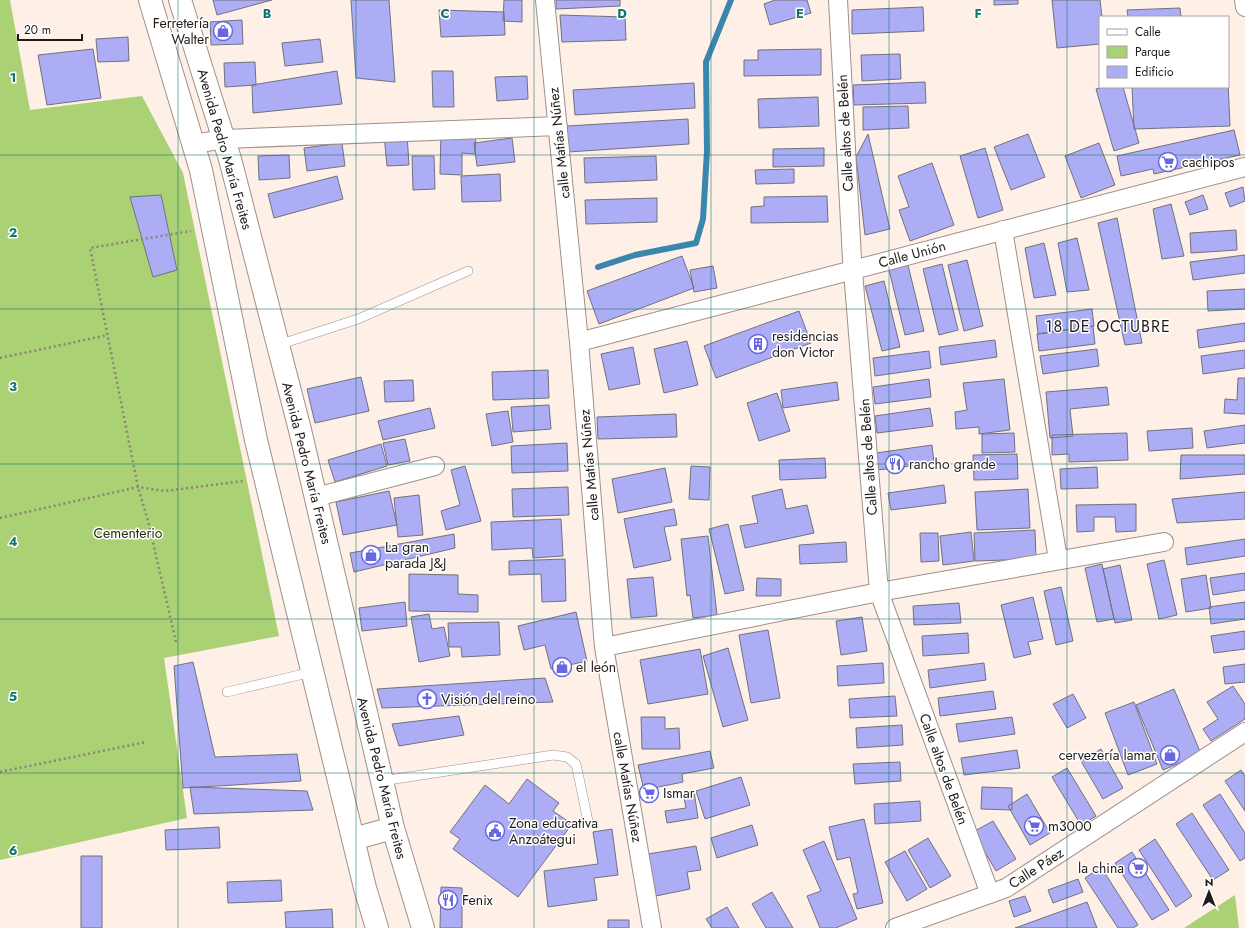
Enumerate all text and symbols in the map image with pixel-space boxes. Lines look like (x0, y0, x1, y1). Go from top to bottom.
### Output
text: B (263, 4, 272, 23)
text: C (440, 4, 450, 23)
text: D (617, 4, 627, 23)
text: E (796, 4, 804, 23)
text: F (974, 4, 982, 23)
place label: Ferretería Walter (153, 13, 209, 49)
scale bar (18, 16, 82, 42)
legend (1099, 16, 1229, 88)
shop icon: Ferretería Walter (212, 20, 234, 42)
text: 20 m (24, 21, 51, 39)
text: Calle (1135, 23, 1161, 41)
text: Parque (1135, 43, 1170, 61)
text: Edificio (1135, 63, 1174, 81)
street label: Avenida Pedro María Freites (192, 66, 258, 232)
text: 1 (10, 68, 16, 87)
street label: Calle altos de Belén (832, 74, 858, 192)
street label: calle Matías Núñez (543, 86, 575, 200)
supermarket icon: cachipos (1157, 151, 1179, 173)
place label: cachipos (1182, 152, 1235, 172)
text: 2 (9, 223, 17, 242)
street label: Calle Unión (876, 235, 948, 273)
district label: 18 DE OCTUBRE (1045, 315, 1171, 338)
place label: residencias don Victor (772, 326, 839, 362)
building icon: residencias don Victor (747, 333, 769, 355)
text: 3 (9, 377, 17, 396)
street label: Avenida Pedro María Freites (277, 380, 337, 546)
street label: Calle altos de Belén (854, 398, 882, 516)
street label: calle Matías Núñez (574, 408, 604, 522)
restaurant icon: rancho grande (884, 453, 906, 475)
place label: rancho grande (909, 454, 996, 474)
park label: Cementerio (94, 523, 163, 543)
text: 4 (8, 532, 18, 551)
place label: La gran parada J&J (385, 537, 446, 573)
shop icon: La gran parada J&J (360, 544, 382, 566)
shop icon: el león (551, 656, 573, 678)
place label: el león (576, 657, 616, 677)
text: 5 (9, 687, 17, 706)
church icon: Visión del reino (416, 688, 438, 710)
place label: Visión del reino (441, 689, 536, 709)
street label: Avenida Pedro María Freites (352, 695, 412, 861)
street label: Calle altos de Belén (915, 711, 973, 827)
street label: calle Matías Núñez (608, 730, 648, 844)
shop icon: cervezería lamar (1159, 744, 1181, 766)
place label: cervezería lamar (1059, 745, 1156, 765)
supermarket icon: Ismar (638, 782, 660, 804)
place label: Ismar (663, 783, 695, 803)
place label: Zona educativa Anzoátegui (509, 813, 598, 849)
supermarket icon: m3000 (1023, 815, 1045, 837)
place label: m3000 (1048, 816, 1092, 836)
public building icon: Zona educativa Anzoátegui (484, 820, 506, 842)
text: 6 (9, 841, 18, 860)
street label: Calle Páez (1005, 842, 1068, 893)
supermarket icon: la china (1127, 857, 1149, 879)
place label: la china (1078, 858, 1124, 878)
north arrow (1189, 872, 1229, 912)
text: N (1205, 874, 1213, 890)
restaurant icon: Fenix (437, 889, 459, 911)
place label: Fenix (462, 890, 493, 910)

